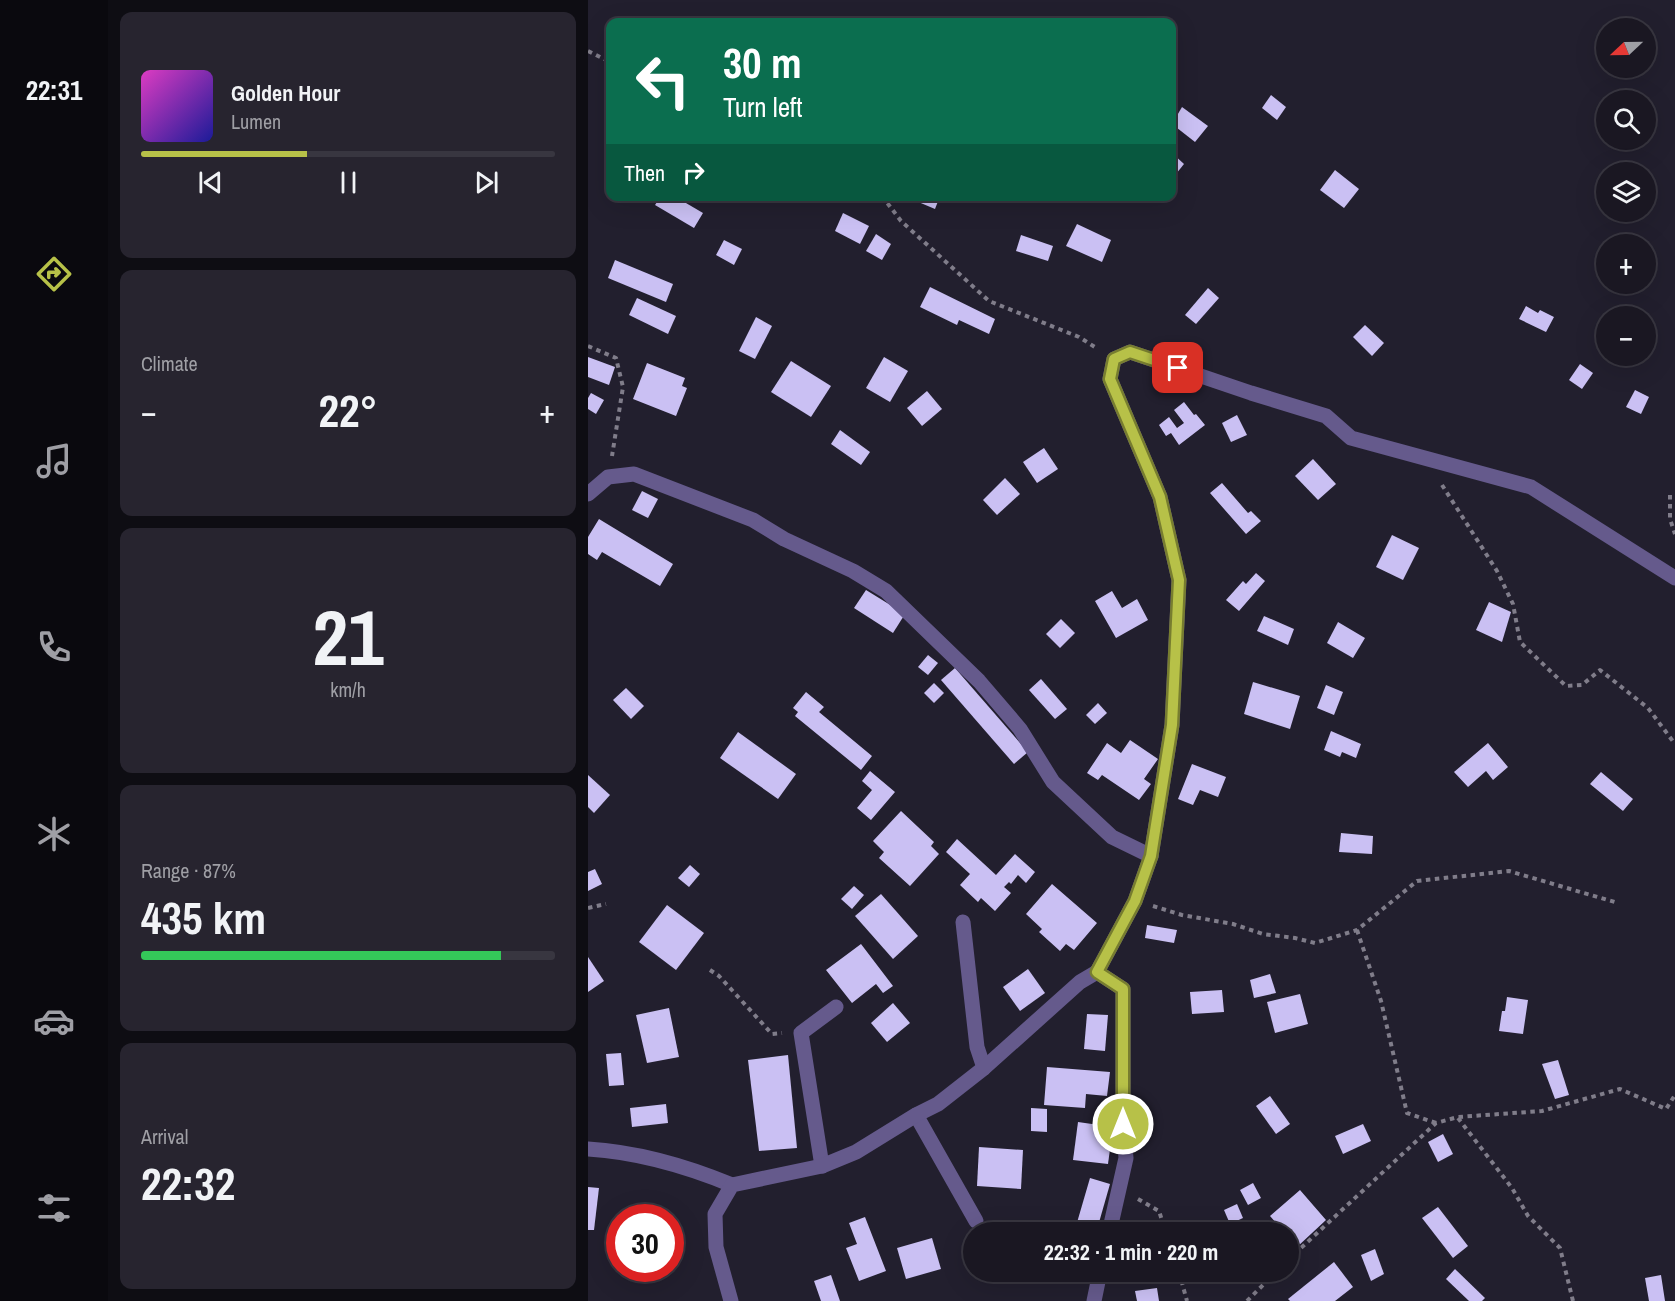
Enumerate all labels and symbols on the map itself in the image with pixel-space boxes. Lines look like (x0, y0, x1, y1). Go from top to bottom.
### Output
north arrow (1596, 18, 1656, 78)
pin (1152, 342, 1203, 393)
position arrow (1091, 1092, 1155, 1156)
speed limit sign: 30 (606, 1204, 684, 1282)

